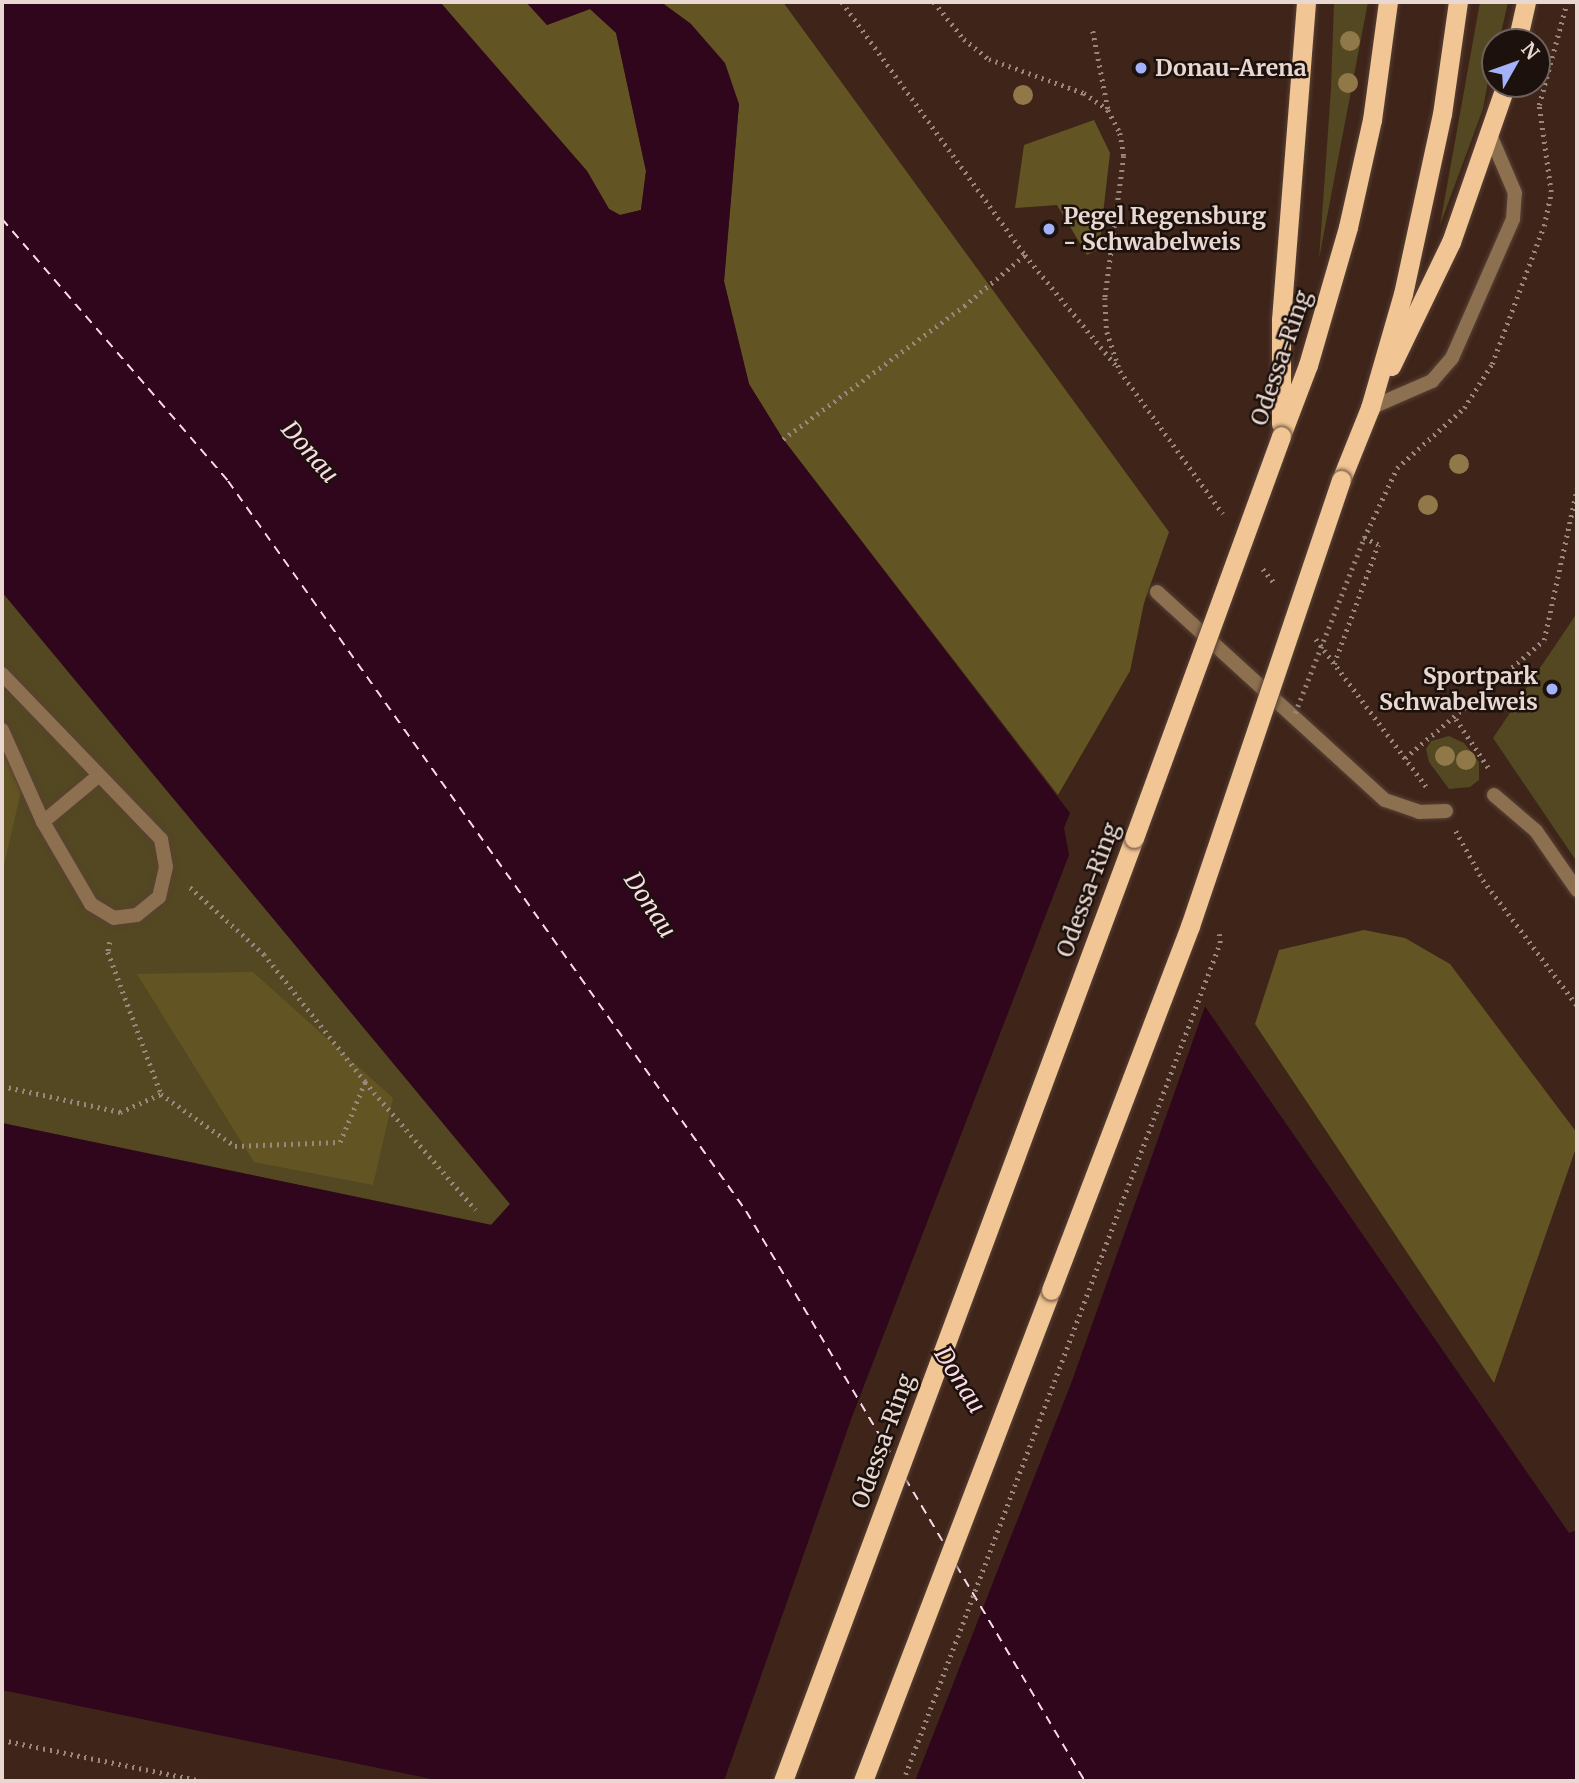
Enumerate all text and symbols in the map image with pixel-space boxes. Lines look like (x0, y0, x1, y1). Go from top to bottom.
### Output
north arrow (1481, 28, 1551, 98)
text: N (1517, 37, 1545, 64)
place label: Donau-Arena (1155, 54, 1307, 82)
marker: Donau-Arena (1133, 60, 1149, 76)
place label: Pegel Regensburg - Schwabelweis (1063, 202, 1266, 256)
marker: Pegel Regensburg - Schwabelweis (1041, 221, 1057, 237)
street label: Odessa-Ring (1245, 287, 1317, 429)
water label: Donau (275, 415, 345, 489)
place label: Sportpark Schwabelweis (1379, 662, 1538, 716)
marker: Sportpark Schwabelweis (1544, 681, 1560, 697)
street label: Odessa-Ring (1051, 819, 1125, 961)
water label: Donau (618, 867, 682, 943)
water label: Donau (929, 1342, 991, 1418)
street label: Odessa-Ring (846, 1370, 920, 1512)

